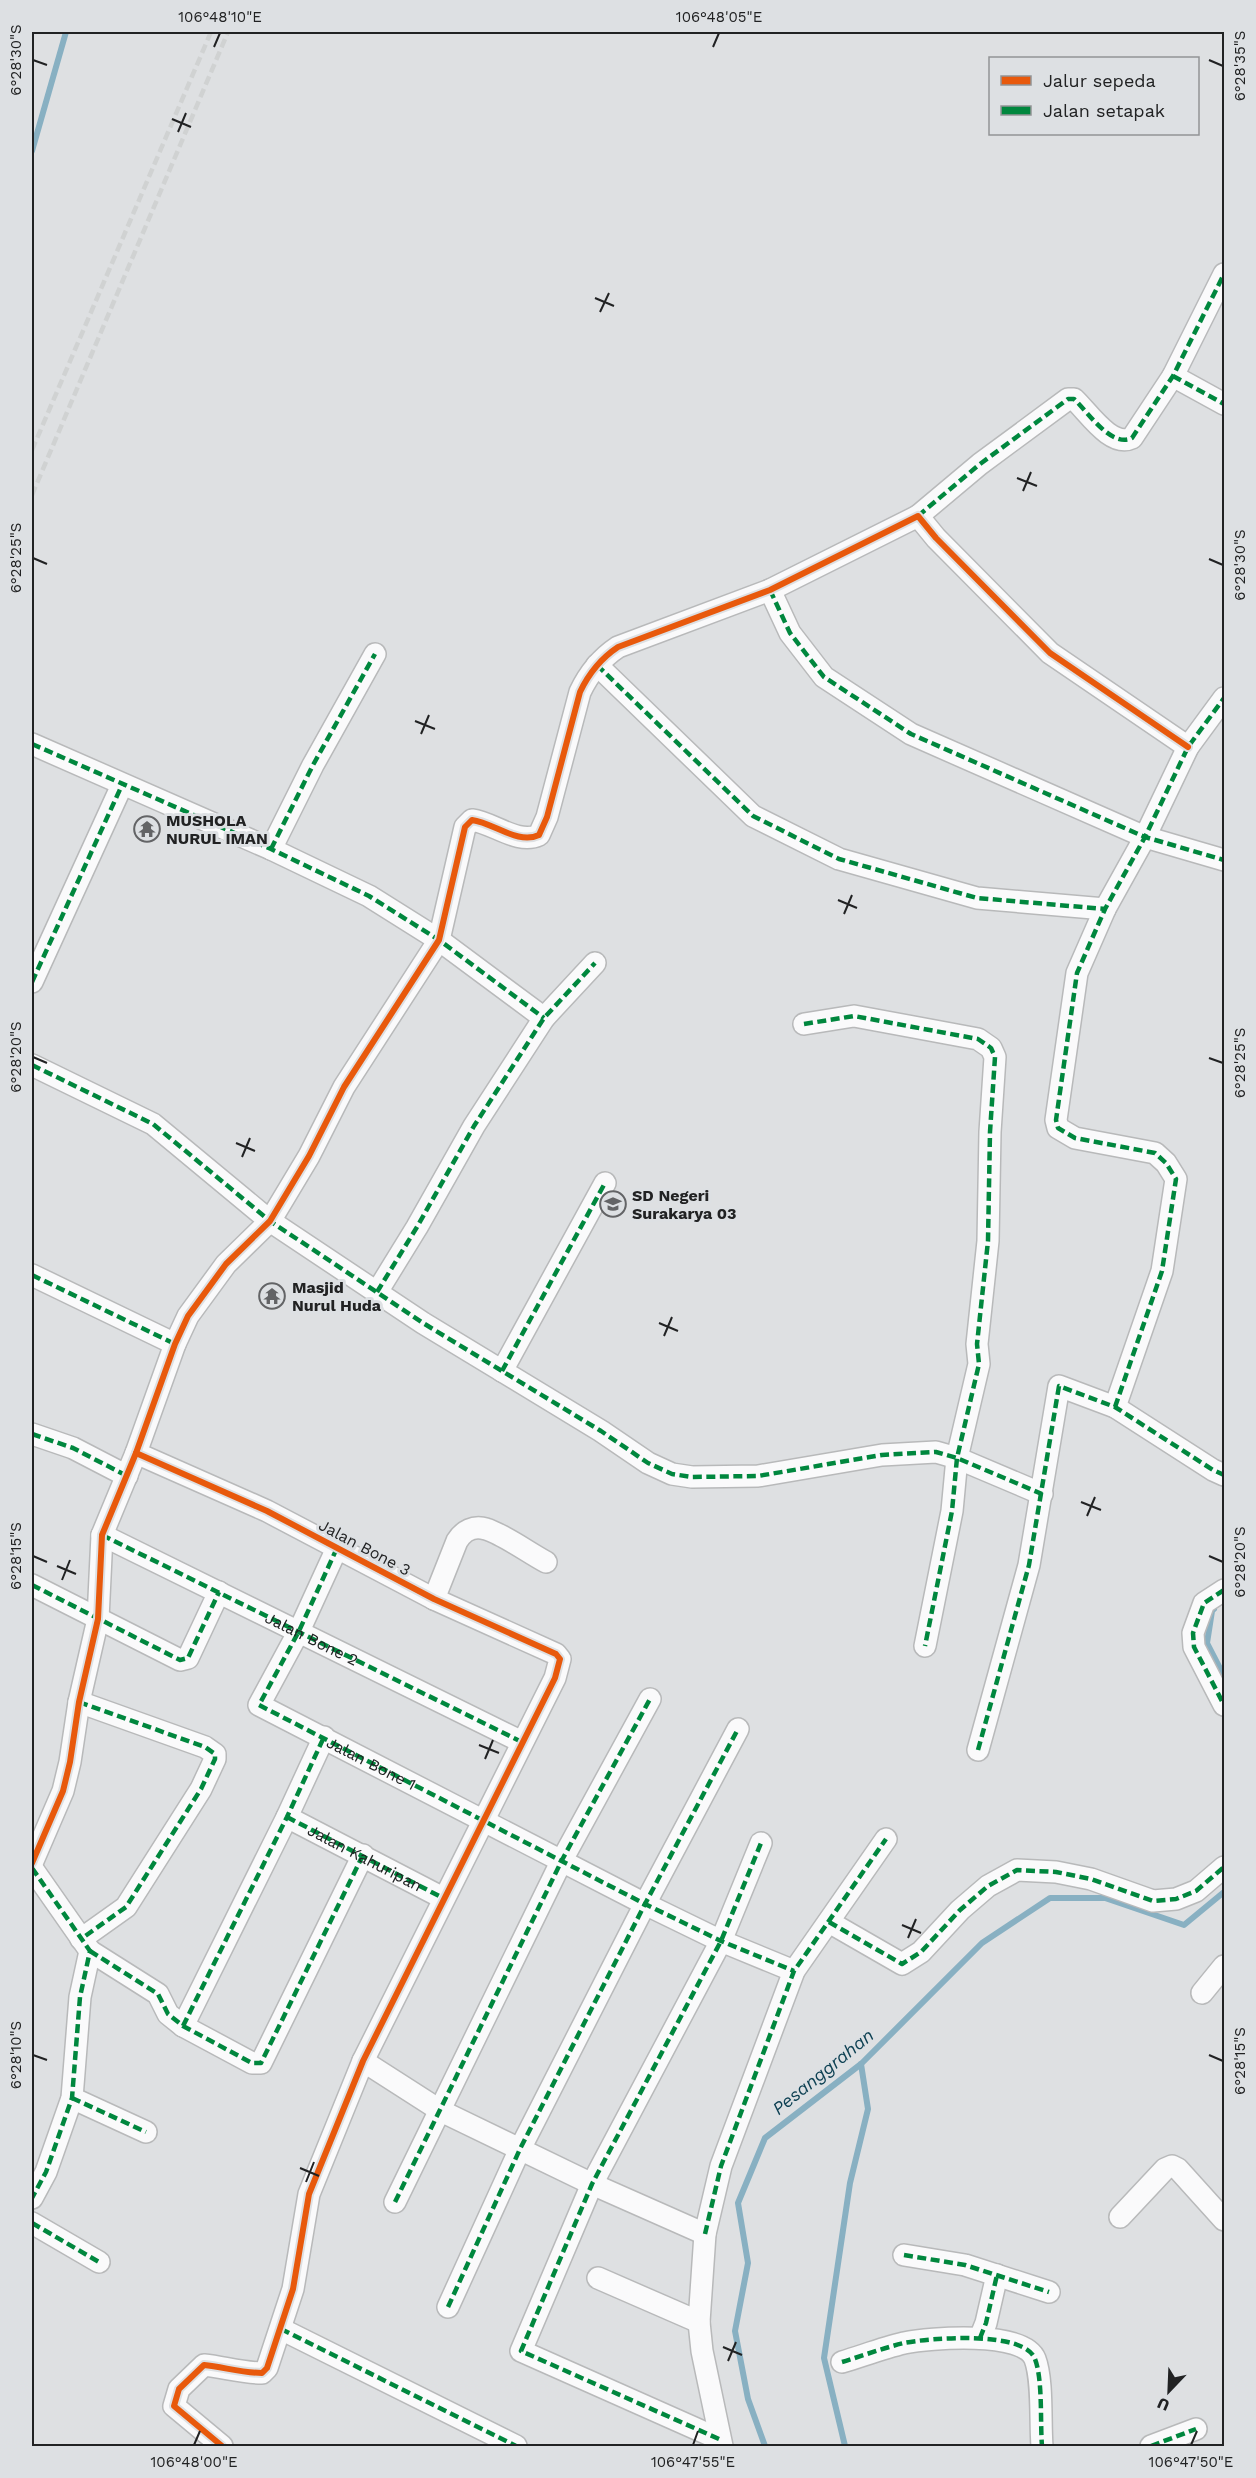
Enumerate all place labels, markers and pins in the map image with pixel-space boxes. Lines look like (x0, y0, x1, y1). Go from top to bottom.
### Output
place label: MUSHOLA NURUL IMAN (166, 811, 268, 848)
temple icon: MUSHOLA NURUL IMAN (132, 814, 162, 844)
place label: SD Negeri Surakarya 03 (632, 1186, 736, 1223)
school or university icon: SD Negeri Surakarya 03 (598, 1189, 628, 1219)
place label: Masjid Nurul Huda (292, 1278, 382, 1315)
temple icon: Masjid Nurul Huda (257, 1281, 287, 1311)

